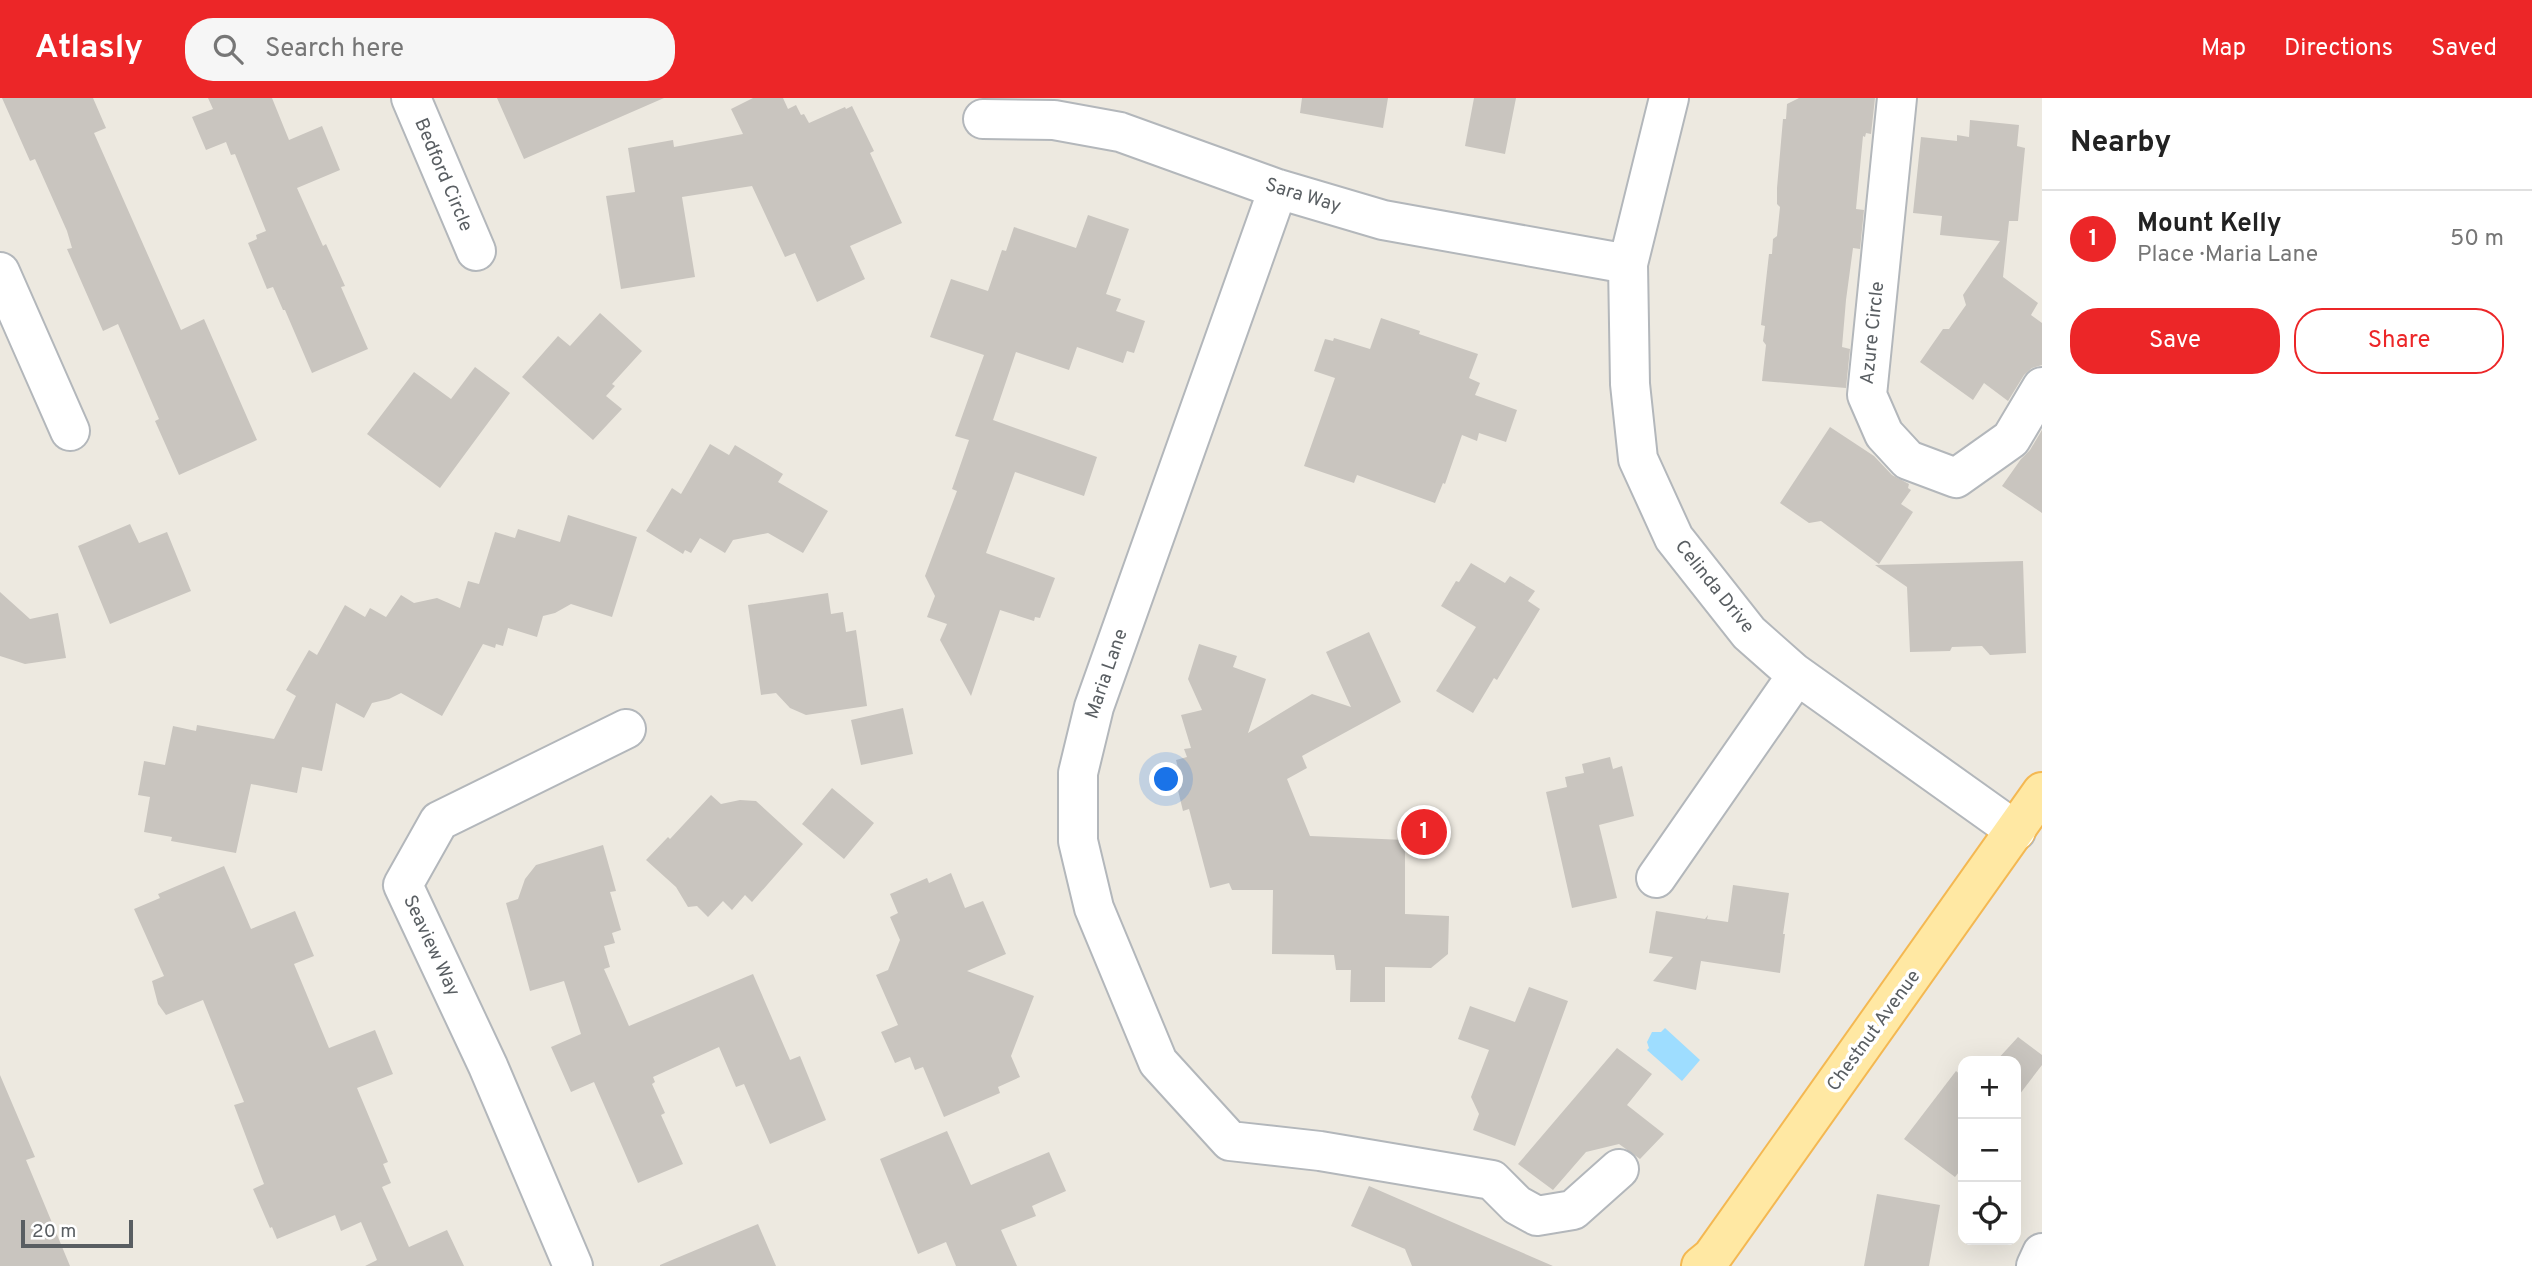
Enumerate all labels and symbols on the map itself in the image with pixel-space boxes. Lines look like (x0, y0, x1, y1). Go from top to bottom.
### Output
street label: Bedford Circle (408, 115, 478, 235)
street label: Sara Way (1262, 173, 1344, 219)
street label: Azure Circle (1856, 280, 1890, 386)
street label: Celinda Drive (1669, 535, 1759, 639)
street label: Maria Lane (1080, 626, 1134, 722)
your location (1149, 762, 1183, 796)
pin: 1 (1401, 806, 1447, 858)
street label: Seaview Way (397, 892, 465, 1000)
street label: Chestnut Avenue (1822, 966, 1926, 1096)
scale bar (21, 1217, 133, 1249)

